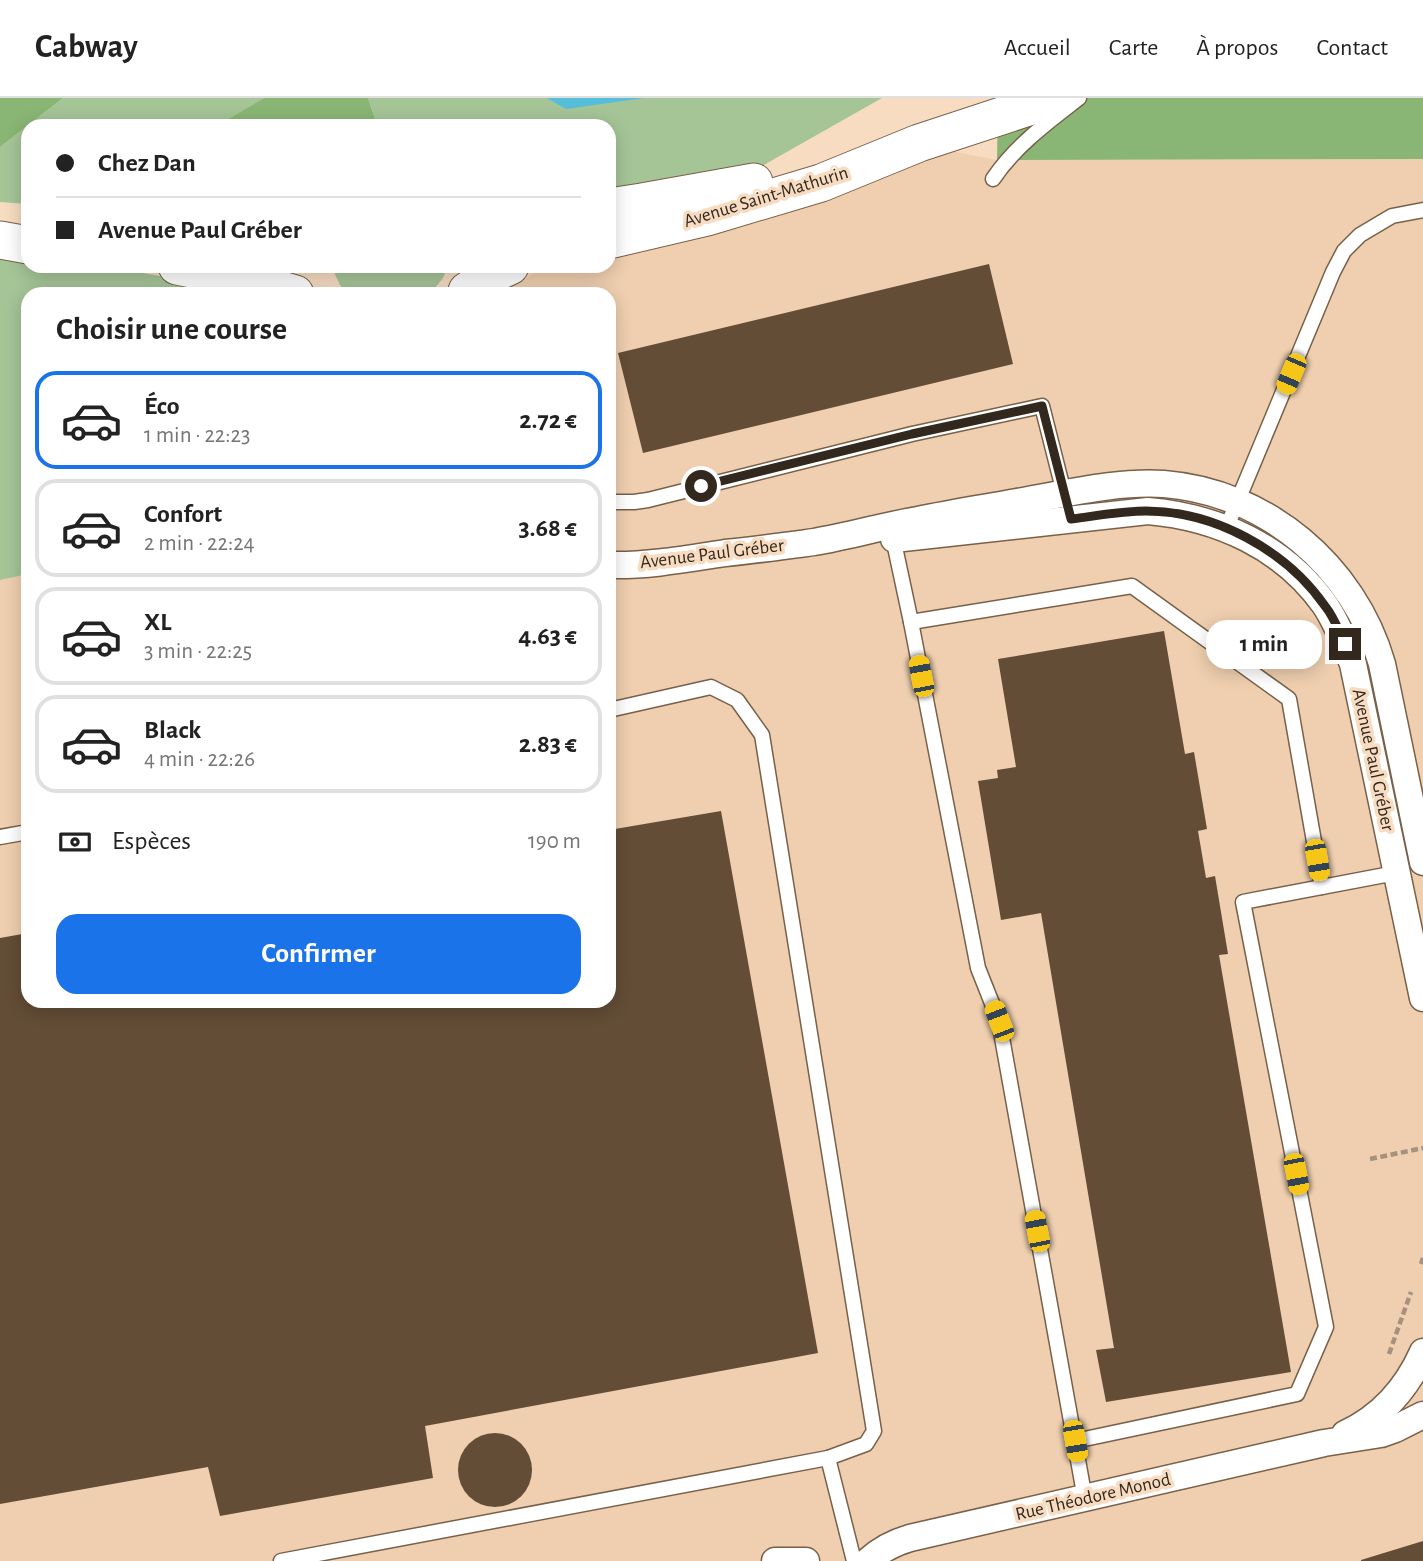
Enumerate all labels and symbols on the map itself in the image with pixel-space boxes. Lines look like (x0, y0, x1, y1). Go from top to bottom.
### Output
street label: Avenue Saint-Mathurin (682, 163, 850, 231)
car (1274, 351, 1309, 397)
route start (685, 470, 717, 502)
street label: Avenue Paul Gréber (639, 536, 785, 572)
callout: 1 min (1205, 620, 1320, 668)
route end (1329, 628, 1361, 660)
car (907, 653, 936, 699)
street label: Avenue Paul Gréber (1349, 687, 1397, 833)
car (1304, 837, 1331, 883)
car (982, 998, 1017, 1044)
car (1282, 1151, 1311, 1197)
car (1023, 1208, 1052, 1254)
car (1062, 1418, 1089, 1464)
street label: Rue Théodore Monod (1014, 1470, 1173, 1524)

